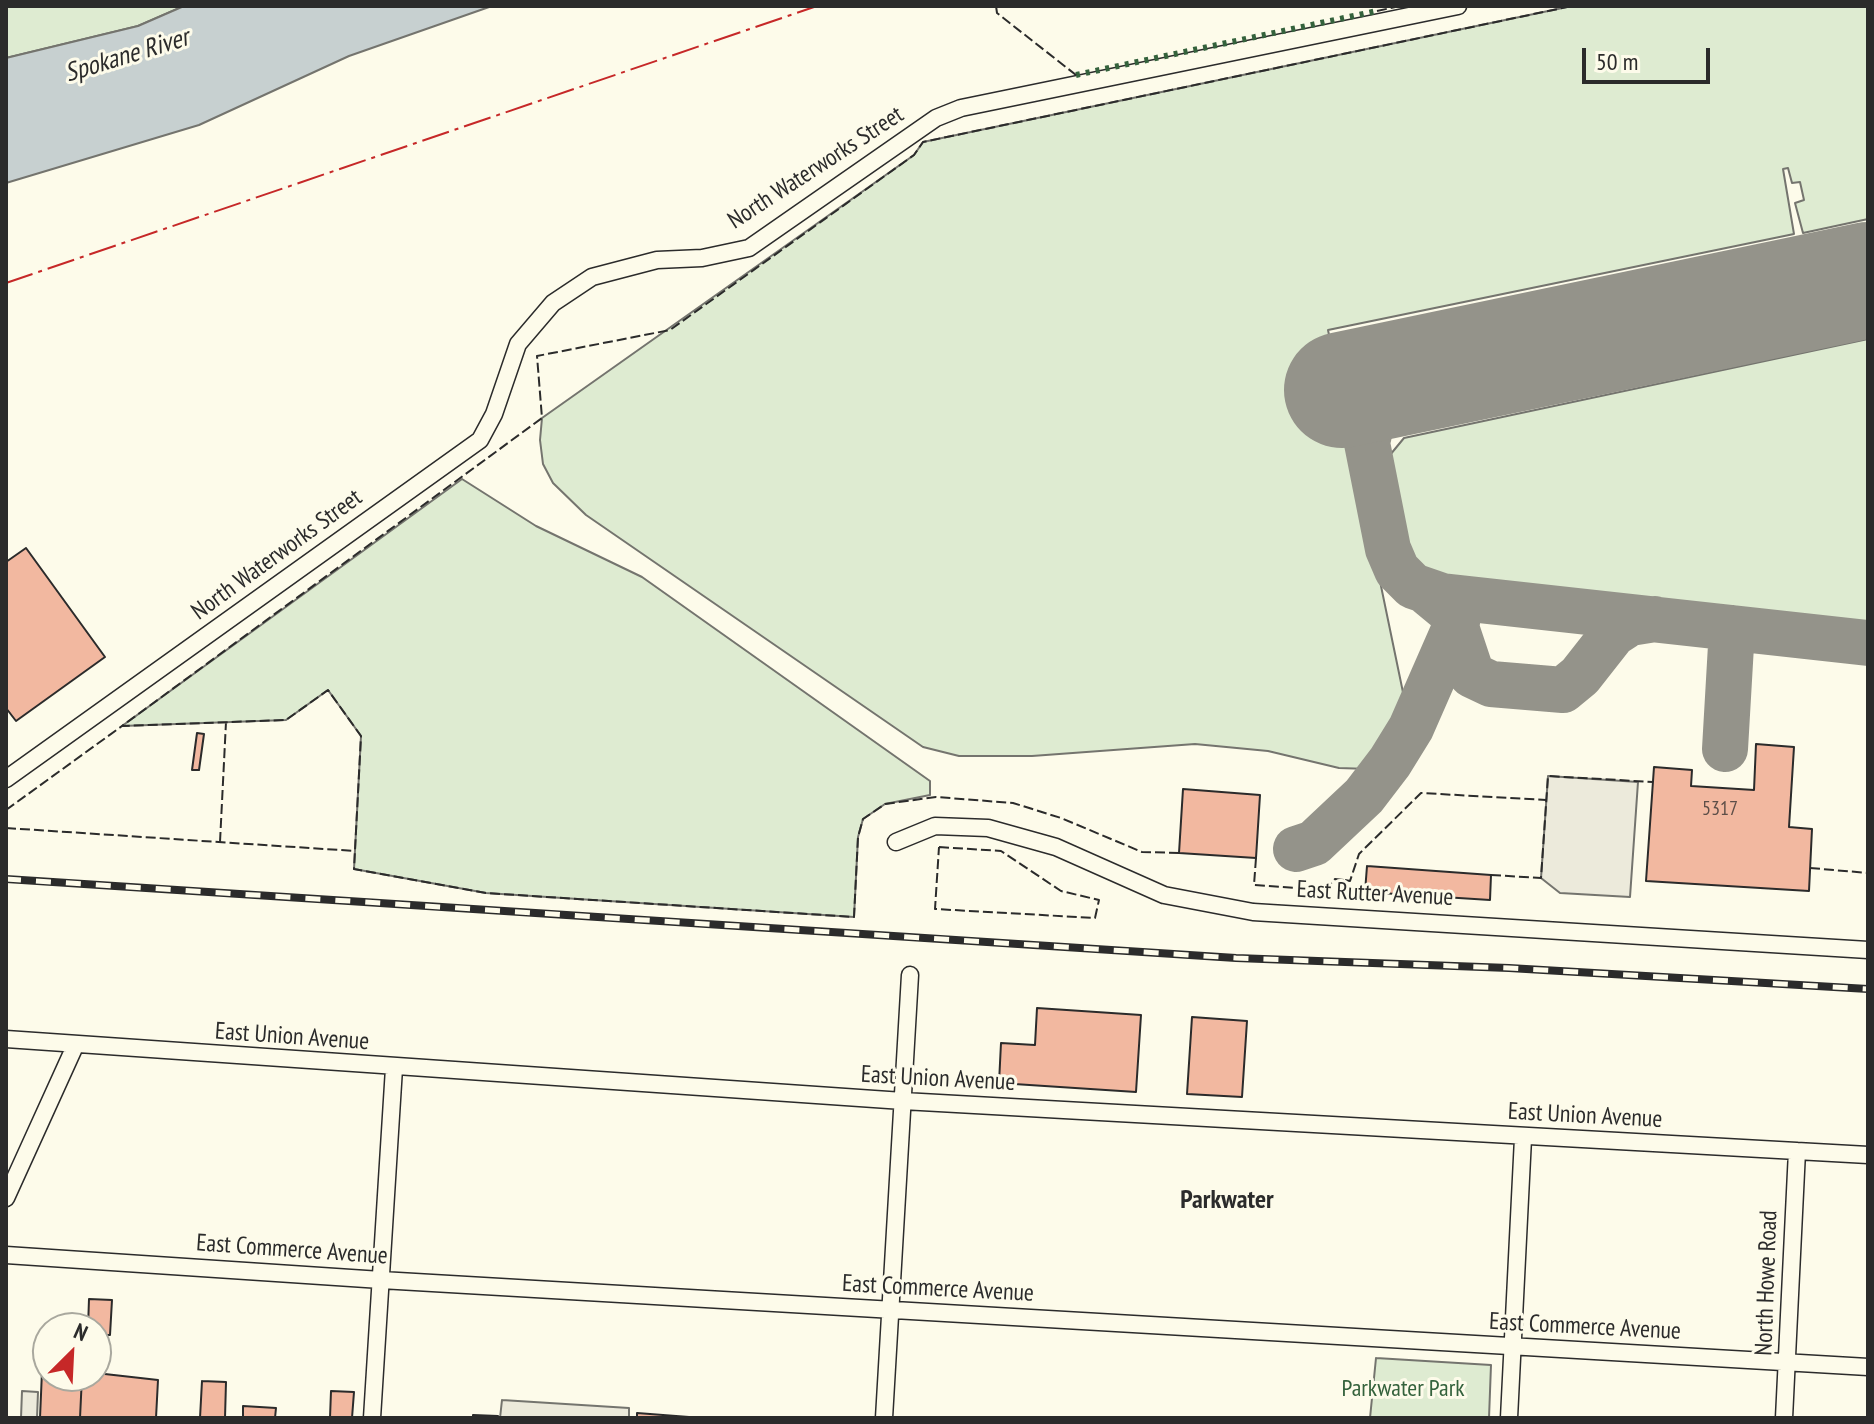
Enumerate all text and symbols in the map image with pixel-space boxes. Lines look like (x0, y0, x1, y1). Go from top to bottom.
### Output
water label: Spokane River (61, 22, 193, 90)
scale bar (1586, 32, 1714, 82)
text: 50 m (1596, 46, 1638, 77)
street label: North Waterworks Street (723, 100, 909, 236)
street label: North Waterworks Street (186, 484, 368, 626)
house number: 5317 (1702, 797, 1738, 821)
street label: East Rutter Avenue (1296, 876, 1454, 912)
street label: East Union Avenue (214, 1017, 370, 1057)
street label: East Union Avenue (860, 1061, 1016, 1097)
street label: East Union Avenue (1507, 1098, 1663, 1134)
district label: Parkwater (1180, 1185, 1274, 1217)
street label: North Howe Road (1750, 1210, 1784, 1356)
street label: East Commerce Avenue (195, 1229, 389, 1271)
street label: East Commerce Avenue (841, 1270, 1035, 1308)
street label: East Commerce Avenue (1488, 1308, 1682, 1346)
north arrow (32, 1312, 112, 1392)
text: N (70, 1317, 92, 1347)
park label: Parkwater Park (1341, 1375, 1465, 1403)

